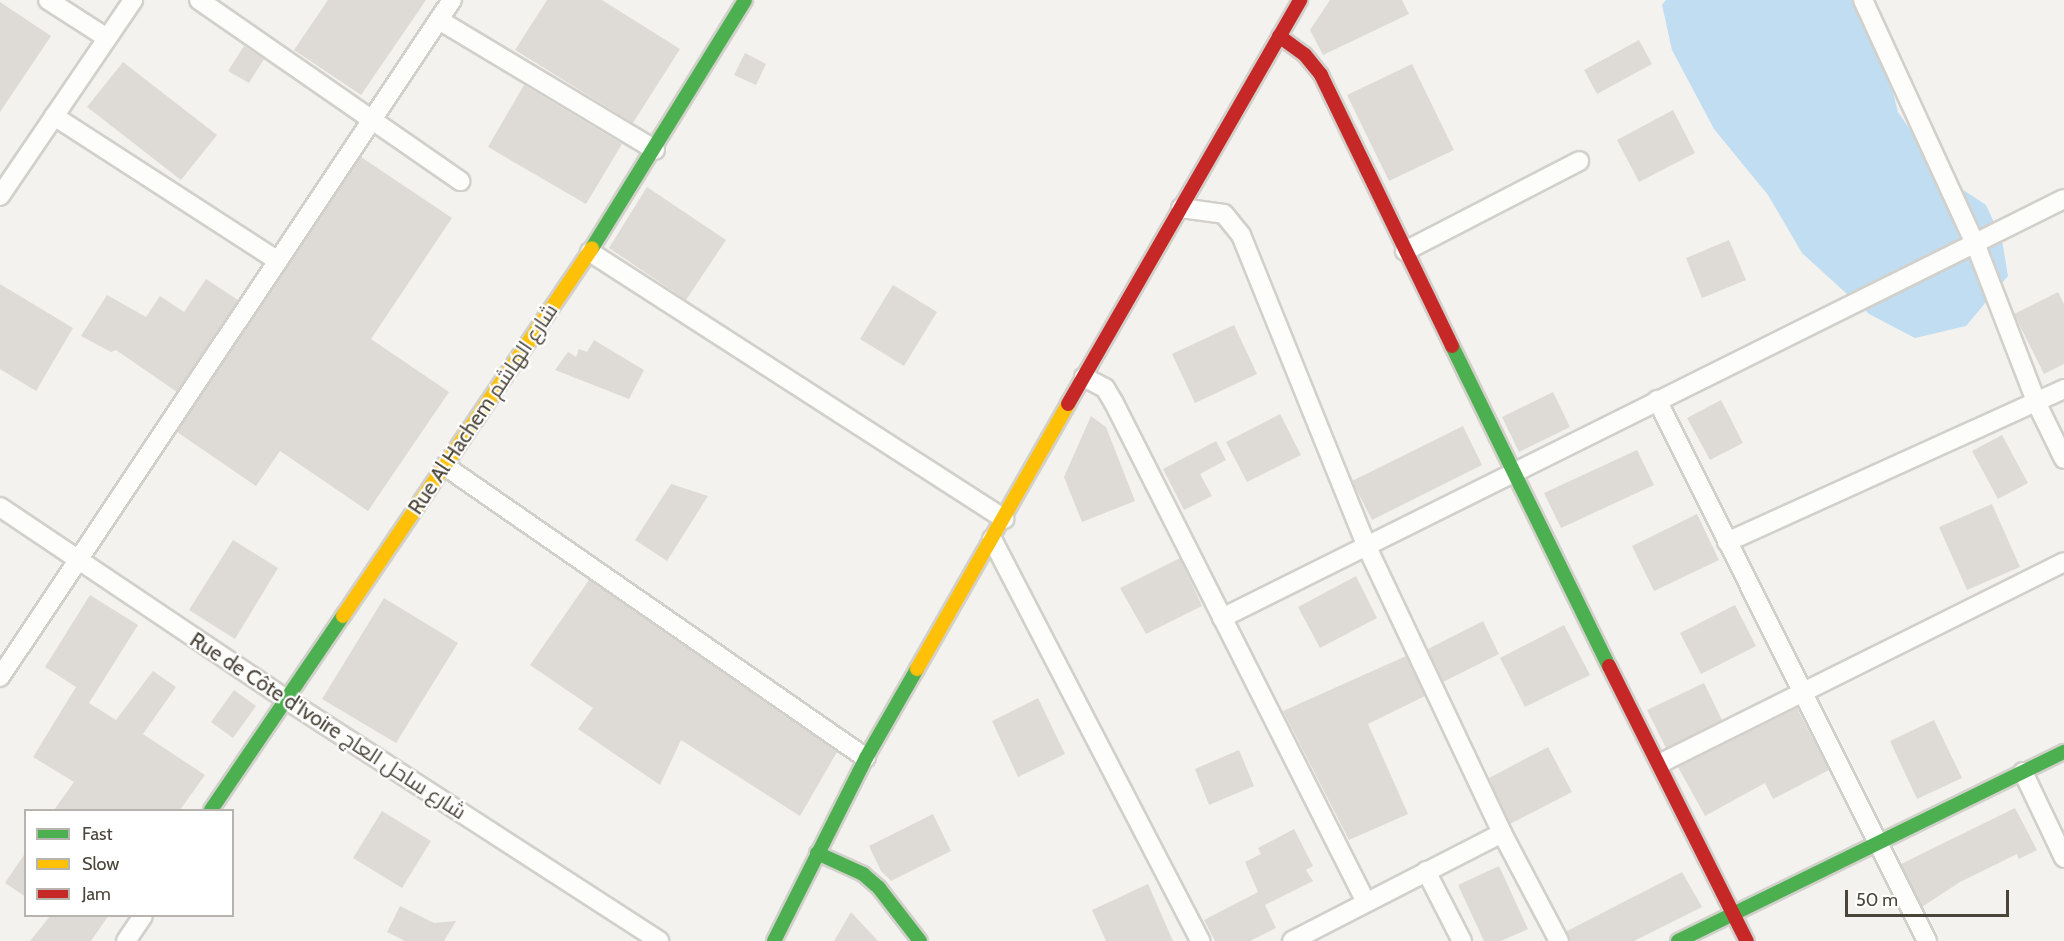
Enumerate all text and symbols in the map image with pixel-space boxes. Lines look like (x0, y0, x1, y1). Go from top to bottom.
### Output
street label: Rue Al Hachem شارع الهاشم (403, 299, 563, 519)
street label: Rue de Côte d'Ivoire شارع ساحل العاج (185, 627, 471, 825)
legend (24, 809, 234, 917)
text: Fast (82, 823, 113, 845)
text: Slow (82, 853, 119, 875)
scale bar (1848, 878, 2012, 916)
text: Jam (82, 883, 111, 905)
text: 50 m (1856, 889, 1898, 911)

